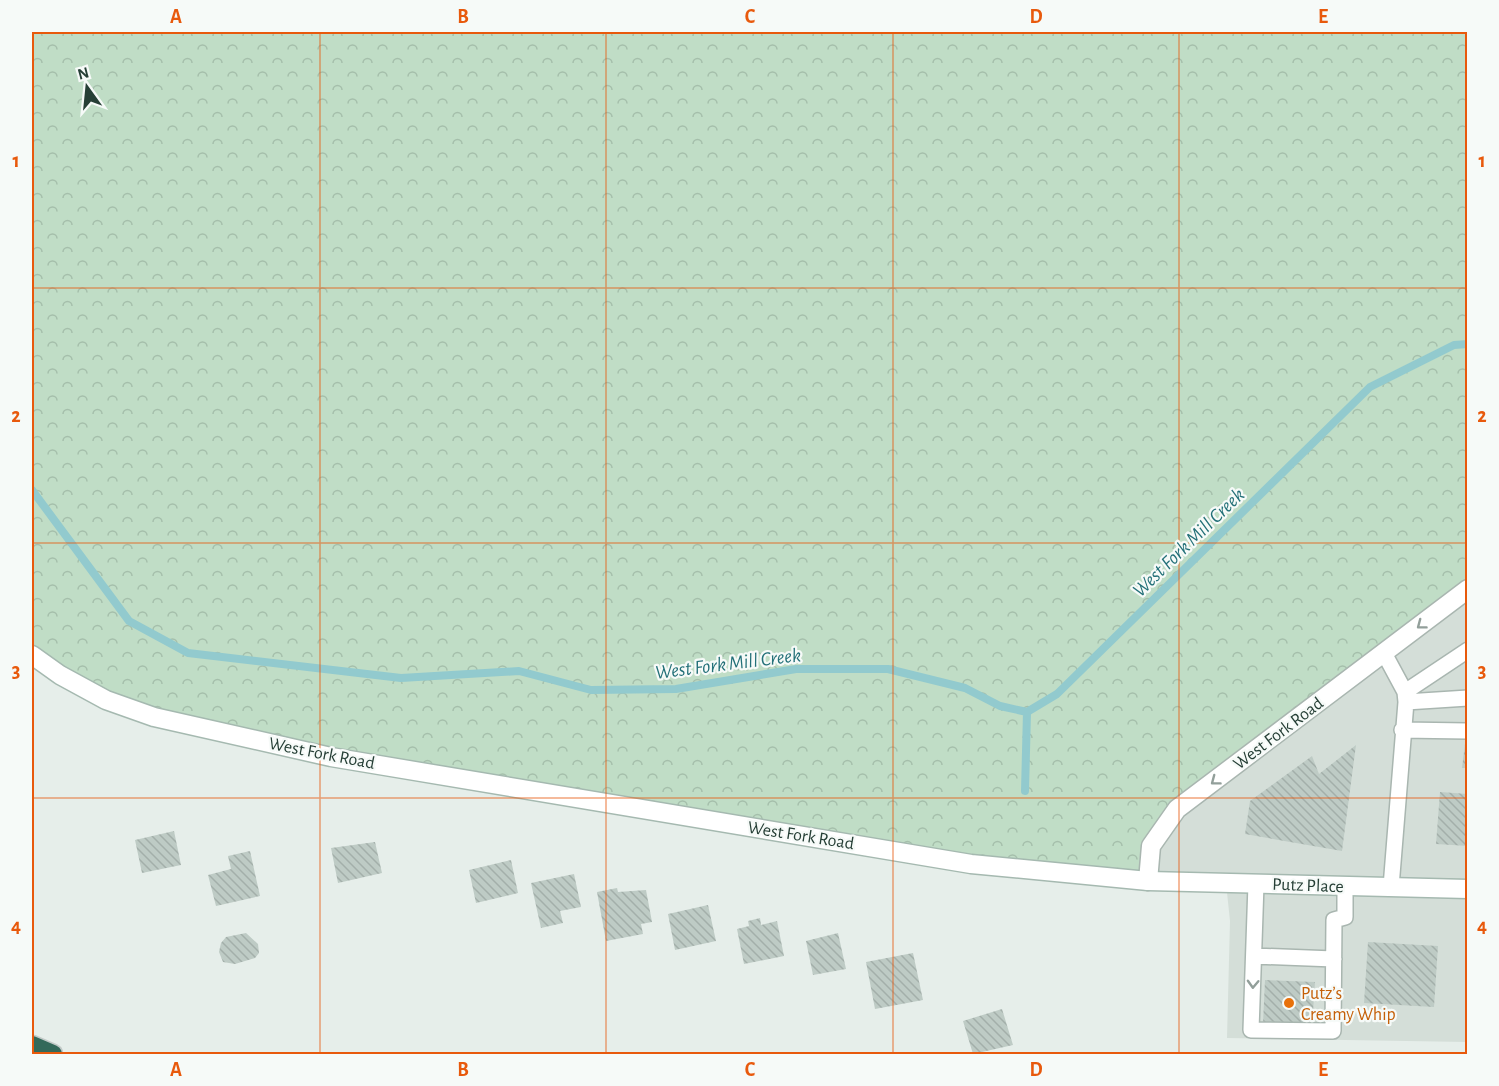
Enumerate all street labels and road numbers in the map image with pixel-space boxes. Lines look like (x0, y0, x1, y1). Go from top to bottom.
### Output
street label: West Fork Road (1230, 694, 1327, 773)
street label: West Fork Road (267, 735, 376, 773)
street label: West Fork Road (746, 819, 855, 853)
street label: Putz Place (1272, 876, 1344, 896)

